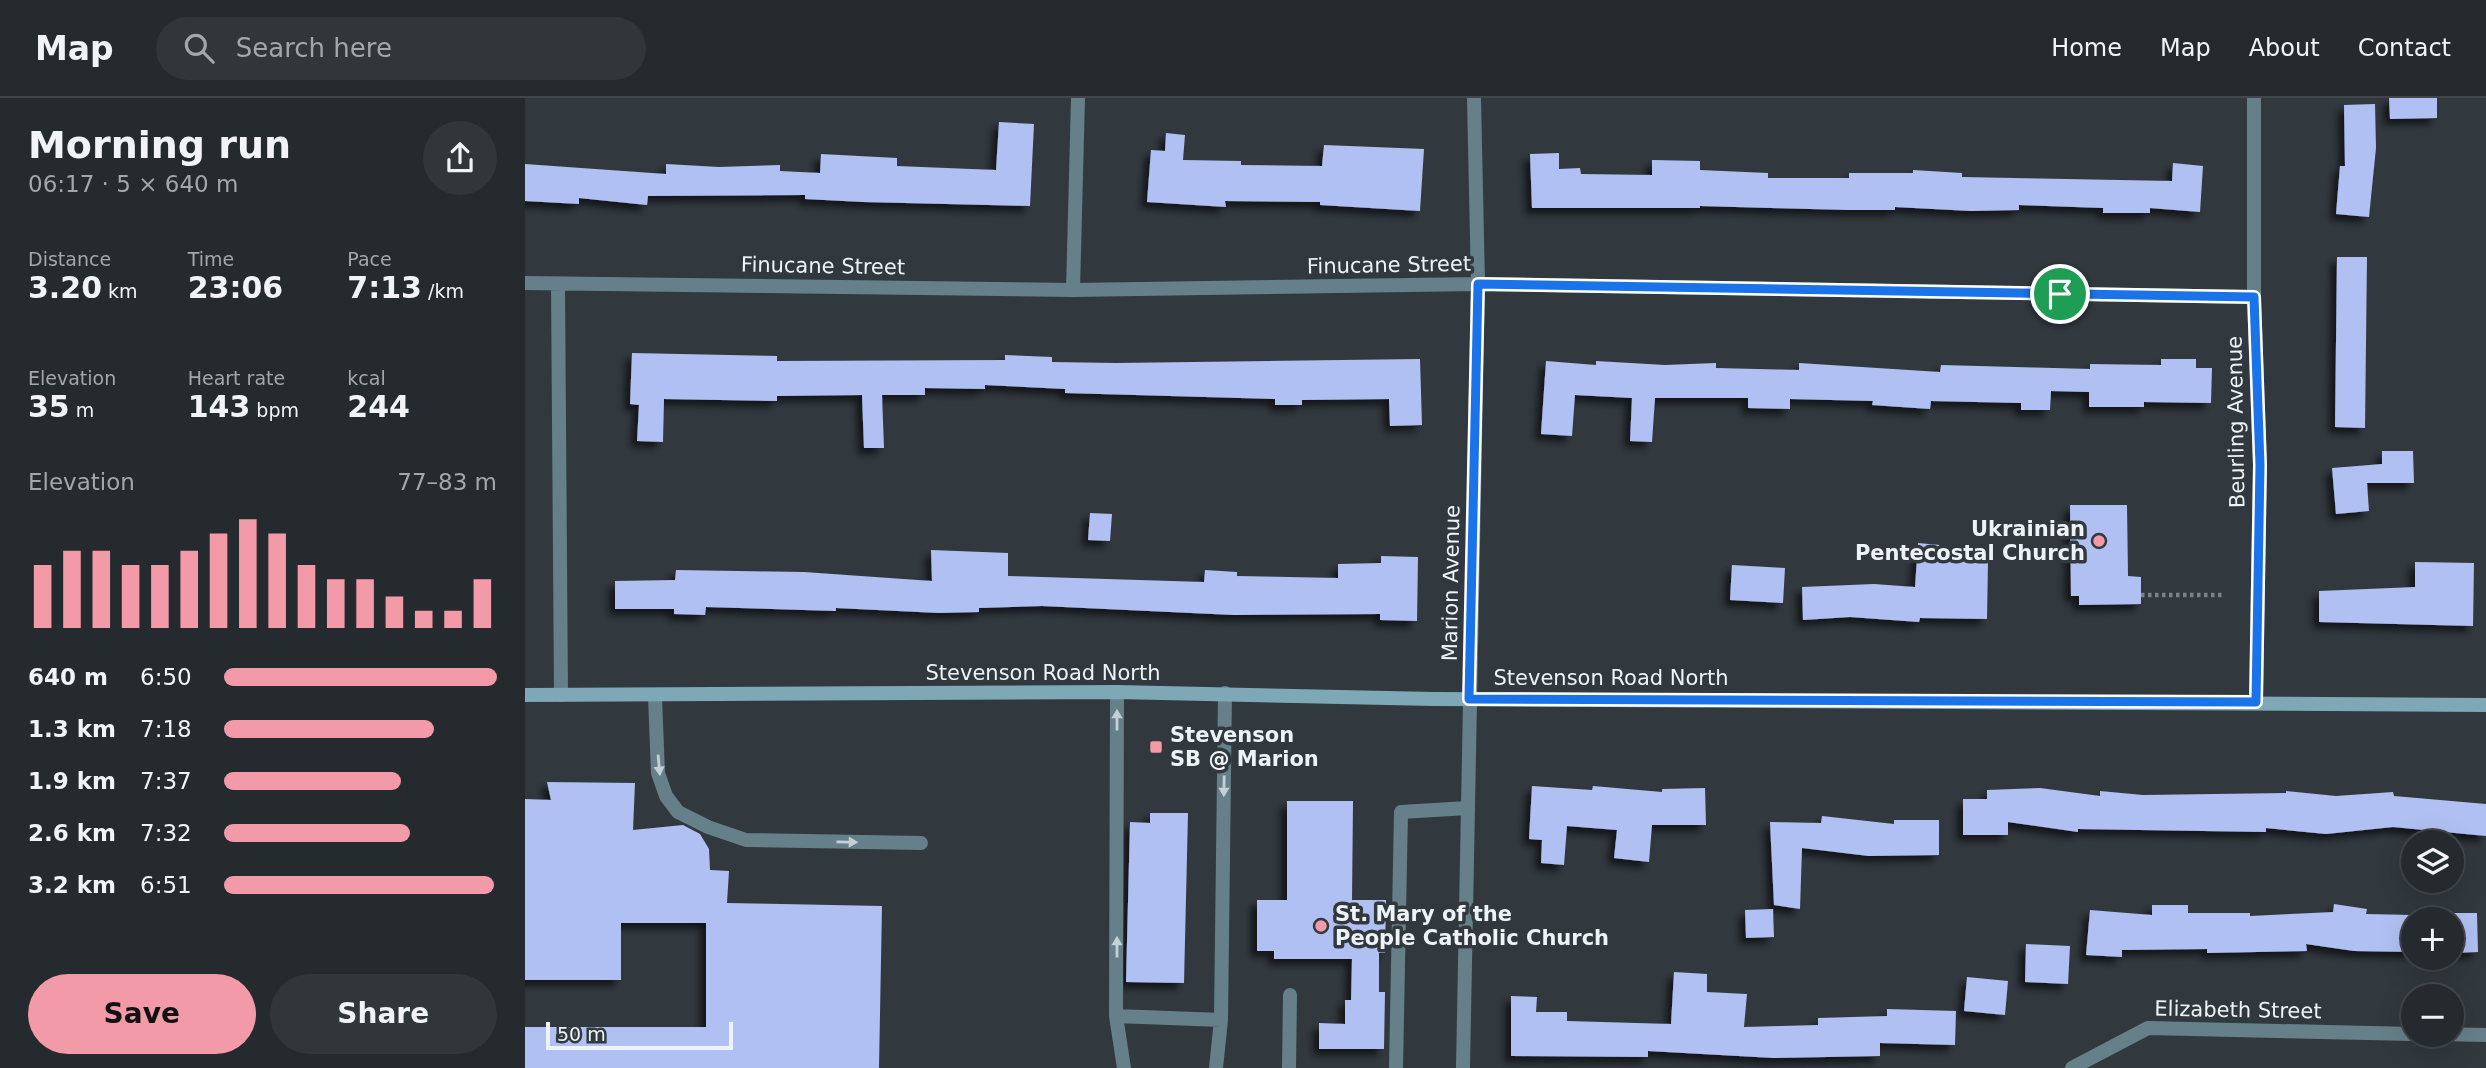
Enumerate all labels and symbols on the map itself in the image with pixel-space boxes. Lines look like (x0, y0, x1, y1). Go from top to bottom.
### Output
street label: Finucane Street (1307, 252, 1471, 278)
street label: Finucane Street (741, 253, 905, 279)
pin (2030, 264, 2090, 324)
street label: Beurling Avenue (2222, 336, 2250, 508)
street label: Marion Avenue (1438, 505, 1464, 661)
place label: Ukrainian Pentecostal Church (1855, 517, 2085, 565)
marker: Ukrainian Pentecostal Church (2091, 533, 2107, 549)
street label: Stevenson Road North (925, 661, 1161, 685)
street label: Stevenson Road North (1493, 666, 1729, 690)
one-way arrow (1111, 709, 1123, 731)
place label: Stevenson SB @ Marion (1170, 723, 1319, 771)
marker: Stevenson SB @ Marion (1148, 739, 1164, 755)
one-way arrow (654, 754, 665, 776)
one-way arrow (1218, 775, 1229, 797)
one-way arrow (837, 836, 859, 848)
place label: St. Mary of the People Catholic Church (1335, 902, 1609, 950)
marker: St. Mary of the People Catholic Church (1313, 918, 1329, 934)
one-way arrow (1111, 936, 1123, 958)
street label: Elizabeth Street (2154, 997, 2322, 1023)
scale bar (546, 1019, 733, 1051)

